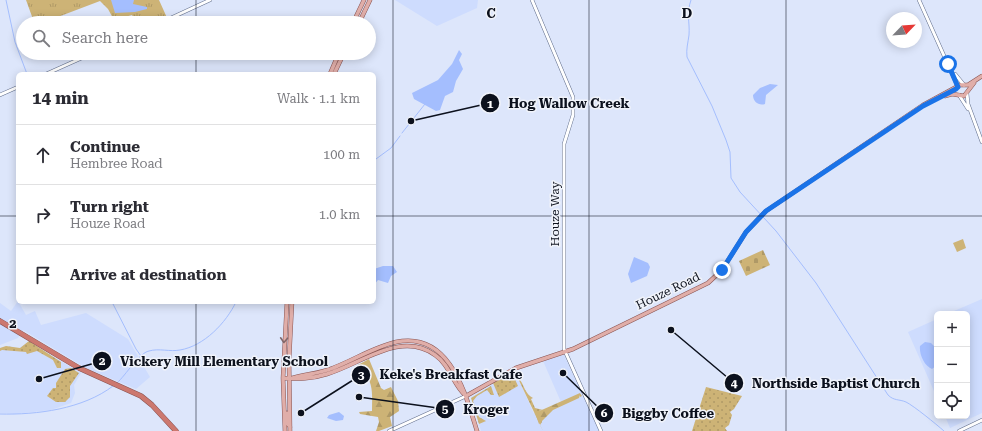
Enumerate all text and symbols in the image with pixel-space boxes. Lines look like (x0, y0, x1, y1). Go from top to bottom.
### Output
text: C (486, 6, 496, 21)
text: D (682, 6, 692, 21)
north arrow (886, 12, 922, 48)
search box (16, 16, 376, 60)
icon: search (30, 27, 52, 49)
text: Search here (62, 29, 148, 47)
route start (939, 55, 957, 73)
text: 14 min (32, 88, 89, 108)
text: Walk · 1.1 km (277, 91, 360, 106)
callout: Hog Wallow Creek (480, 91, 638, 116)
text: Hog Wallow Creek (508, 96, 630, 111)
text: 1 (487, 97, 494, 111)
text: Continue (70, 138, 140, 156)
icon: ahead (32, 144, 54, 166)
text: 100 m (323, 147, 360, 162)
text: Hembree Road (70, 156, 163, 171)
street label: Houze Way (548, 181, 562, 246)
text: Turn right (70, 198, 149, 216)
icon: right (32, 204, 54, 226)
text: 1.0 km (319, 207, 360, 222)
text: Houze Road (70, 216, 145, 231)
route end (713, 261, 731, 279)
icon: arrive (32, 264, 54, 286)
text: Arrive at destination (70, 266, 226, 284)
street label: Houze Road (634, 269, 703, 313)
map controls (934, 311, 970, 419)
button: + (934, 311, 970, 347)
text: 2 (9, 316, 17, 331)
one-way arrow (280, 337, 288, 343)
button: − (934, 347, 970, 383)
callout: Vickery Mill Elementary School (92, 349, 337, 374)
text: 2 (99, 354, 106, 368)
text: Vickery Mill Elementary School (120, 354, 329, 369)
callout: Keke's Breakfast Cafe (351, 362, 530, 387)
text: Keke's Breakfast Cafe (380, 367, 523, 382)
text: 3 (358, 368, 365, 382)
callout: Northside Baptist Church (724, 371, 928, 396)
text: 4 (731, 376, 738, 390)
text: Northside Baptist Church (752, 376, 920, 391)
button: locate (934, 383, 970, 419)
callout: Kroger (435, 397, 517, 422)
callout: Biggby Coffee (594, 401, 723, 426)
text: 5 (442, 402, 449, 416)
text: Kroger (463, 402, 509, 417)
text: 6 (601, 406, 608, 420)
text: Biggby Coffee (622, 406, 714, 421)

